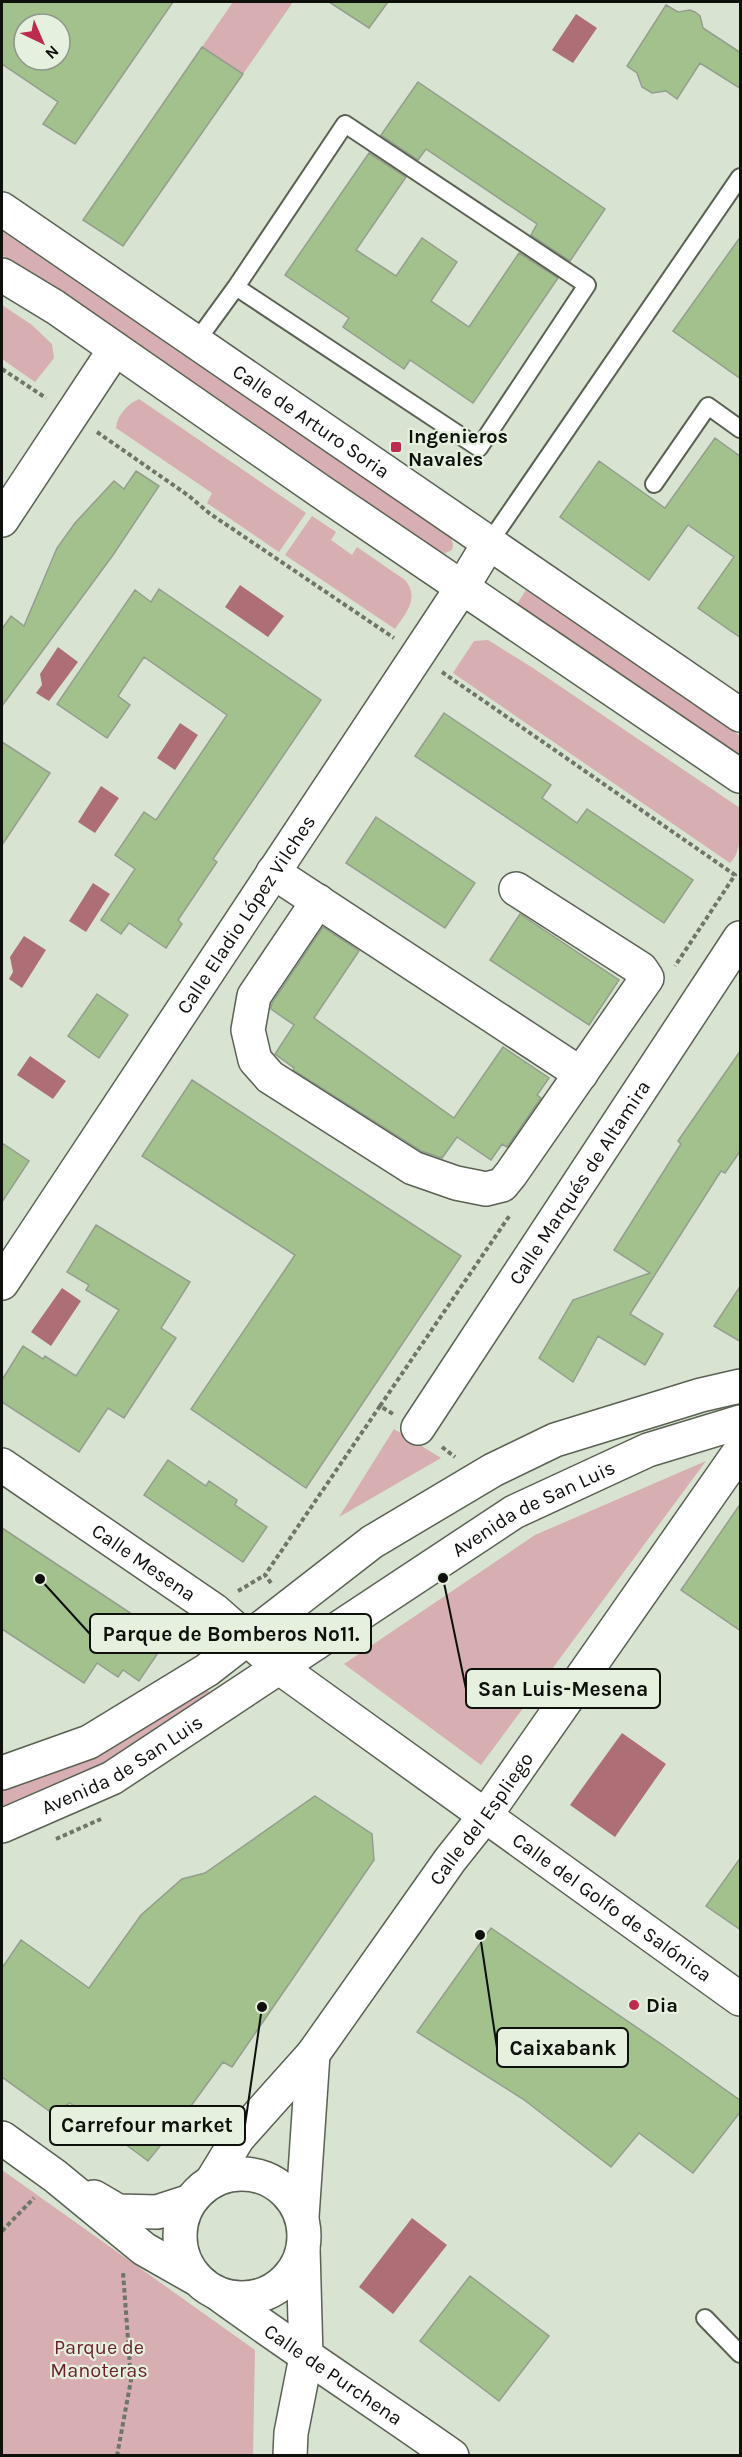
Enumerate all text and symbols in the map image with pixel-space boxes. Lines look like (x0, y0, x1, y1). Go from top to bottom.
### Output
north arrow (12, 12, 72, 72)
text: N (41, 42, 63, 63)
street label: Calle de Arturo Soria (228, 359, 394, 483)
place label: Ingenieros Navales (408, 425, 508, 471)
marker: Ingenieros Navales (389, 440, 403, 454)
street label: Calle Eladio López Vilches (172, 811, 320, 1018)
street label: Calle Marqués de Altamira (504, 1076, 655, 1289)
street label: Avenida de San Luis (448, 1455, 619, 1561)
street label: Calle Mesena (88, 1519, 200, 1606)
callout: Parque de Bomberos Nº11. (90, 1614, 371, 1653)
text: Parque de Bomberos Nº11. (103, 1622, 359, 1647)
callout: San Luis-Mesena (466, 1669, 660, 1708)
text: San Luis-Mesena (478, 1677, 648, 1701)
street label: Avenida de San Luis (38, 1710, 207, 1819)
street label: Calle del Espliego (424, 1748, 538, 1889)
street label: Calle del Golfo de Salónica (508, 1828, 716, 1986)
place label: Dia (646, 1994, 678, 2017)
marker: Dia (627, 1998, 641, 2012)
callout: Caixabank (497, 2028, 628, 2067)
text: Caixabank (509, 2036, 617, 2060)
callout: Carrefour market (50, 2106, 245, 2145)
text: Carrefour market (61, 2113, 233, 2137)
street label: Calle de Purchena (260, 2319, 407, 2430)
park label: Parque de Manoteras (50, 2336, 148, 2382)

